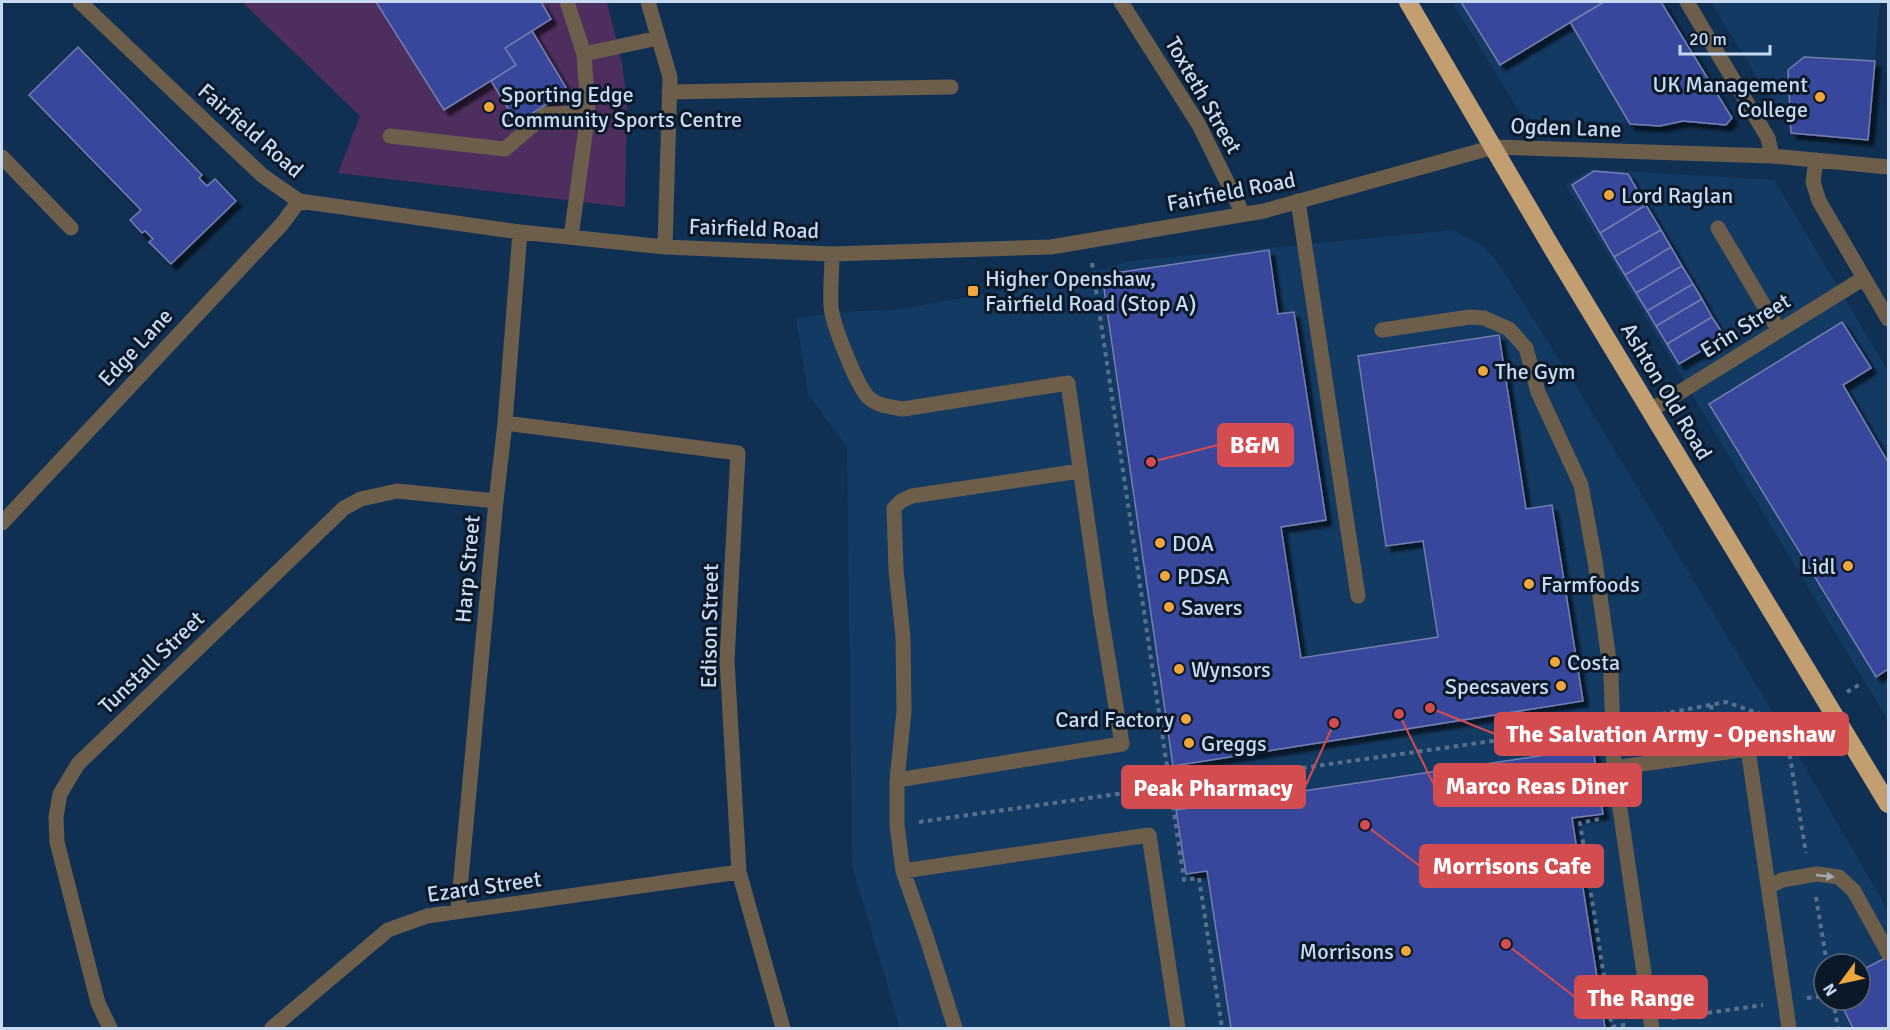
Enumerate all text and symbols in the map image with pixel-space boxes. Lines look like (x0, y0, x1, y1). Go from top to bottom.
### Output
scale bar (1680, 18, 1770, 56)
text: 20 m (1689, 28, 1727, 50)
street label: Toxteth Street (1159, 32, 1248, 159)
place label: UK Management College (1652, 71, 1808, 123)
street label: Fairfield Road (193, 77, 309, 183)
place label: Sporting Edge Community Sports Centre (501, 81, 742, 133)
marker: UK Management College (1813, 90, 1827, 104)
marker: Sporting Edge Community Sports Centre (482, 100, 496, 114)
street label: Ogden Lane (1510, 112, 1622, 143)
street label: Fairfield Road (1165, 166, 1298, 217)
place label: Lord Raglan (1621, 182, 1733, 209)
marker: Lord Raglan (1602, 188, 1616, 202)
street label: Fairfield Road (688, 213, 820, 244)
place label: Higher Openshaw, Fairfield Road (Stop A) (985, 265, 1197, 317)
marker: Higher Openshaw, Fairfield Road (Stop A) (966, 284, 980, 298)
street label: Erin Street (1695, 287, 1796, 364)
street label: Edge Lane (92, 303, 178, 392)
street label: Ashton Old Road (1615, 318, 1718, 465)
place label: The Gym (1495, 358, 1576, 385)
marker: The Gym (1476, 364, 1490, 378)
callout: B&M (1218, 424, 1293, 466)
text: B&M (1230, 430, 1280, 460)
street label: Harp Street (449, 514, 486, 624)
place label: DOA (1172, 530, 1214, 557)
marker: DOA (1153, 536, 1167, 550)
place label: Lidl (1801, 553, 1836, 580)
marker: Lidl (1841, 559, 1855, 573)
street label: Edison Street (695, 563, 724, 689)
place label: PDSA (1177, 563, 1230, 590)
marker: PDSA (1158, 569, 1172, 583)
place label: Farmfoods (1541, 571, 1640, 598)
marker: Farmfoods (1522, 577, 1536, 591)
place label: Savers (1181, 594, 1242, 621)
marker: Savers (1162, 600, 1176, 614)
street label: Tunstall Street (93, 605, 210, 719)
place label: Costa (1567, 649, 1620, 676)
marker: Costa (1548, 655, 1562, 669)
place label: Wynsors (1191, 656, 1271, 683)
marker: Wynsors (1172, 662, 1186, 676)
place label: Specsavers (1445, 673, 1549, 700)
marker: Specsavers (1554, 679, 1568, 693)
place label: Card Factory (1055, 706, 1175, 733)
marker: Card Factory (1179, 712, 1193, 726)
callout: The Salvation Army - Openshaw (1495, 713, 1848, 755)
text: The Salvation Army - Openshaw (1506, 719, 1837, 749)
place label: Greggs (1201, 730, 1267, 757)
marker: Greggs (1182, 736, 1196, 750)
callout: Marco Reas Diner (1434, 764, 1641, 806)
callout: Peak Pharmacy (1122, 766, 1305, 808)
text: Marco Reas Diner (1446, 771, 1629, 801)
text: Peak Pharmacy (1133, 773, 1293, 803)
callout: Morrisons Cafe (1420, 845, 1603, 887)
text: Morrisons Cafe (1433, 851, 1591, 881)
street label: Ezard Street (425, 865, 543, 908)
one-way arrow (1815, 871, 1834, 881)
place label: Morrisons (1300, 938, 1394, 965)
marker: Morrisons (1399, 944, 1413, 958)
north arrow (1812, 952, 1872, 1012)
callout: The Range (1575, 976, 1707, 1018)
text: N (1819, 980, 1842, 1000)
text: The Range (1587, 983, 1695, 1013)

